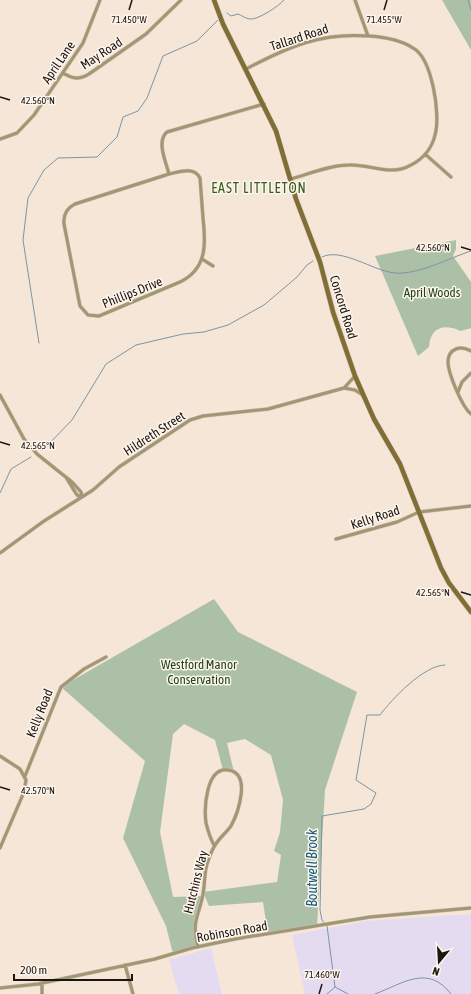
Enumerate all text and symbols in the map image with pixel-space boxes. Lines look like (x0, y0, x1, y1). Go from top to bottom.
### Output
text: 71.450°W (111, 14, 147, 25)
text: 71.455°W (366, 14, 402, 25)
street label: Tallard Road (268, 21, 330, 54)
street label: May Road (78, 34, 125, 72)
street label: April Lane (39, 38, 78, 86)
text: 42.560°N (21, 95, 55, 106)
district label: EAST LITTLETON (211, 180, 307, 196)
text: 42.560°N (416, 242, 450, 253)
street label: Concord Road (327, 273, 360, 341)
street label: Phillips Drive (100, 274, 164, 311)
park label: April Woods (404, 285, 461, 300)
street label: Hildreth Street (121, 408, 188, 459)
text: 42.565°N (21, 440, 55, 451)
street label: Kelly Road (349, 503, 402, 532)
text: 42.565°N (416, 587, 450, 598)
park label: Westford Manor Conservation (161, 657, 237, 687)
street label: Kelly Road (23, 687, 56, 740)
text: 42.570°N (21, 785, 55, 796)
water label: Boutwell Brook (304, 828, 320, 907)
street label: Hutchins Way (180, 848, 211, 915)
street label: Robinson Road (195, 918, 269, 945)
north arrow (419, 942, 459, 982)
scale bar (14, 956, 132, 982)
text: 200 m (20, 963, 47, 977)
text: N (431, 965, 441, 978)
text: 71.460°W (304, 969, 340, 980)

